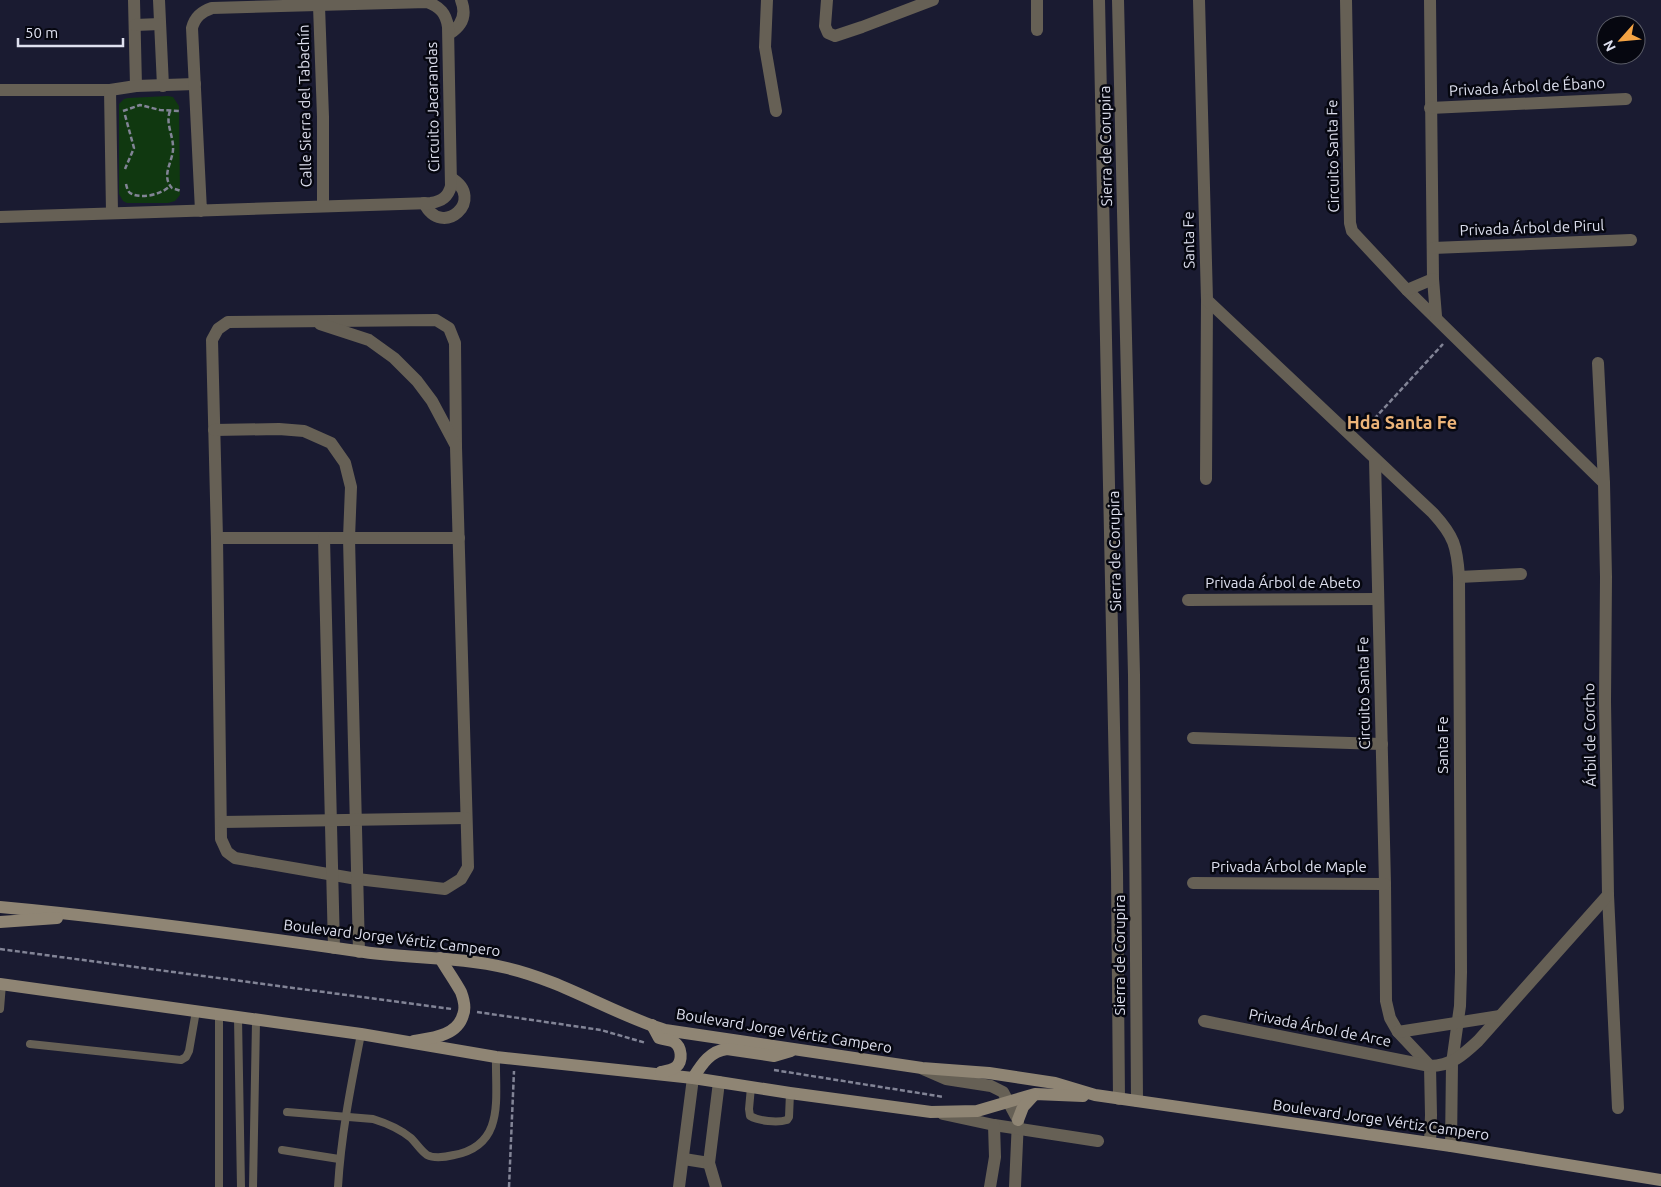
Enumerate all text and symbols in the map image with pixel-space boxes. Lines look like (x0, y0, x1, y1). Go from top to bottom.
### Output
scale bar (18, 15, 122, 47)
north arrow (1596, 15, 1646, 65)
text: 50 m (25, 24, 58, 41)
street label: Calle Sierra del Tabachín (295, 24, 314, 188)
text: N (1600, 38, 1619, 54)
street label: Circuito Jacarandas (423, 42, 442, 172)
street label: Privada Árbol de Ébano (1448, 74, 1605, 99)
street label: Sierra de Corupira (1096, 85, 1115, 207)
street label: Circuito Santa Fe (1323, 99, 1342, 213)
street label: Santa Fe (1180, 211, 1197, 269)
street label: Privada Árbol de Pirul (1459, 216, 1605, 239)
district label: Hda Santa Fe (1347, 412, 1457, 432)
street label: Sierra de Corupira (1105, 490, 1124, 612)
street label: Privada Árbol de Abeto (1205, 574, 1361, 591)
street label: Circuito Santa Fe (1354, 636, 1373, 750)
street label: Árbil de Corcho (1580, 683, 1599, 787)
street label: Santa Fe (1434, 716, 1451, 774)
street label: Privada Árbol de Maple (1211, 858, 1367, 875)
street label: Sierra de Corupira (1111, 895, 1128, 1015)
street label: Boulevard Jorge Vértiz Campero (283, 916, 501, 959)
street label: Boulevard Jorge Vértiz Campero (675, 1005, 893, 1056)
street label: Privada Árbol de Arce (1247, 1005, 1393, 1050)
street label: Boulevard Jorge Vértiz Campero (1272, 1096, 1490, 1143)

